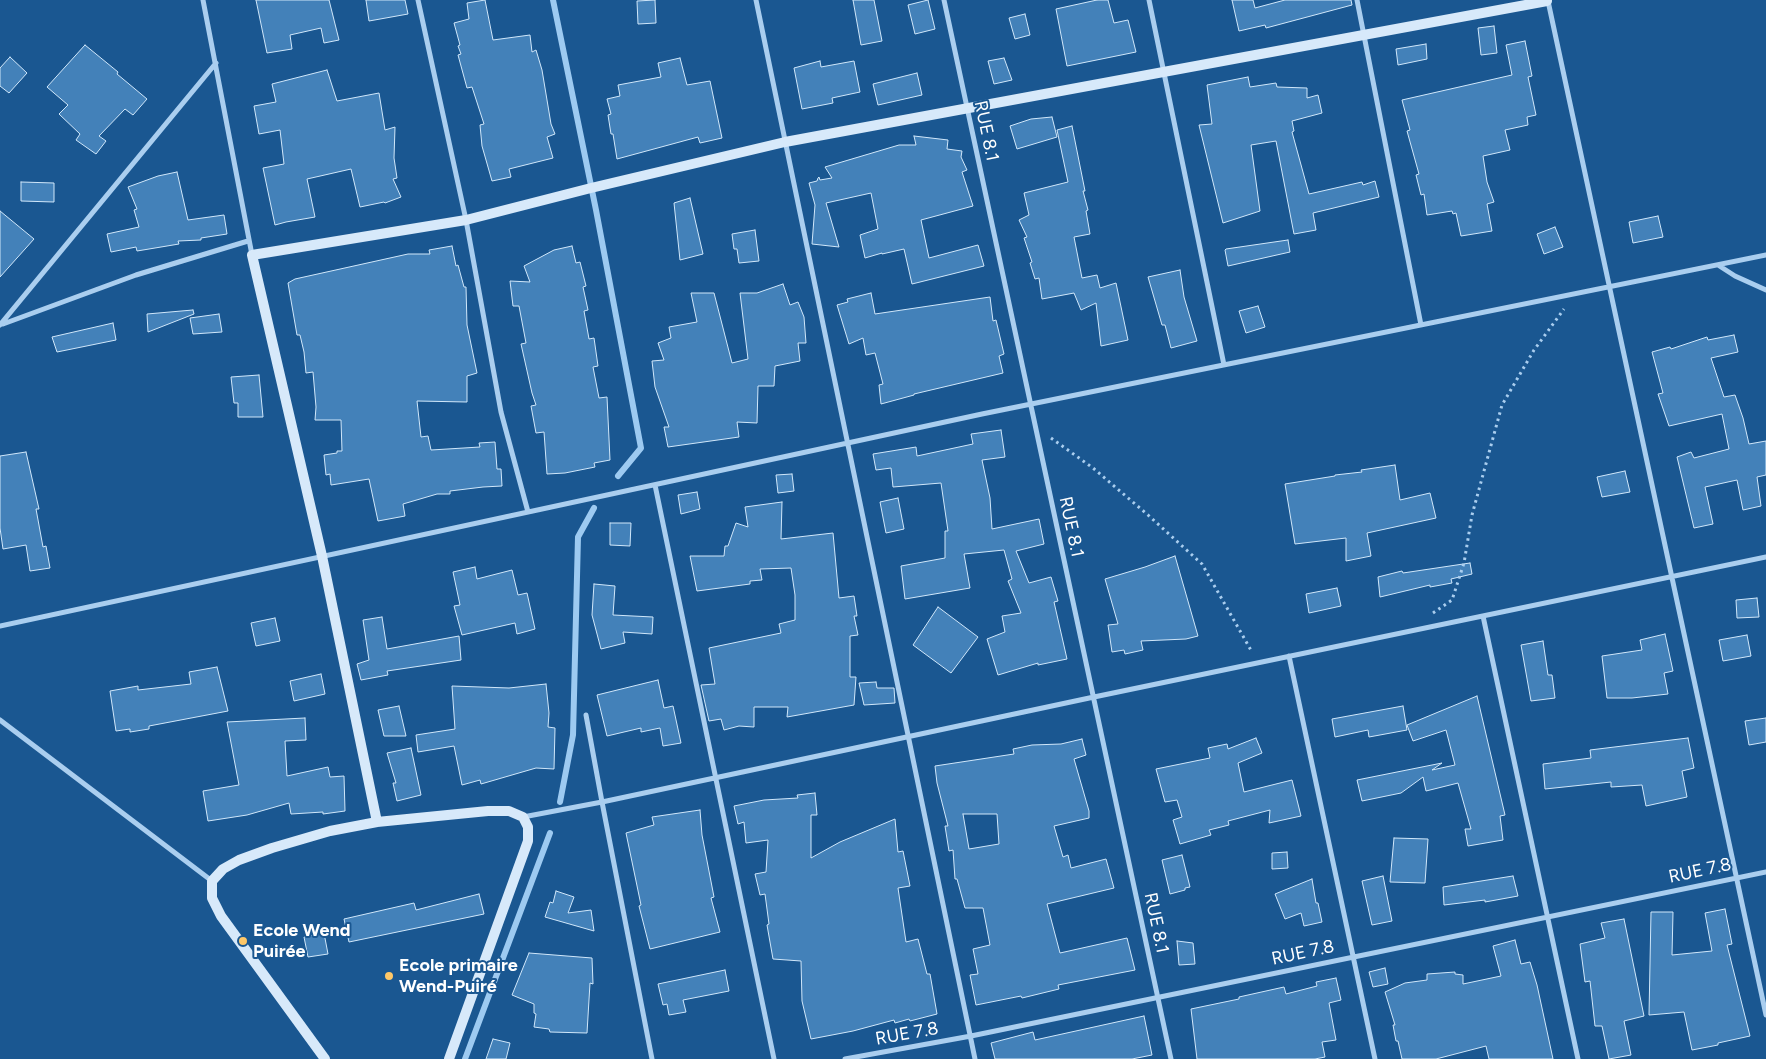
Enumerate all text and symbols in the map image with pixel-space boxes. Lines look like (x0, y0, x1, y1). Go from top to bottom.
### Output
street label: RUE 8.1 (969, 99, 1003, 163)
street label: RUE 8.1 (1054, 495, 1088, 559)
street label: RUE 7.8 (1667, 854, 1733, 888)
street label: RUE 8.1 (1139, 891, 1173, 955)
place label: Ecole Wend Puirée (253, 920, 350, 962)
marker: Ecole Wend Puirée (237, 935, 249, 947)
street label: RUE 7.8 (1270, 936, 1336, 970)
place label: Ecole primaire Wend-Puiré (399, 955, 518, 998)
marker: Ecole primaire Wend-Puiré (383, 970, 395, 982)
street label: RUE 7.8 (874, 1018, 940, 1050)

